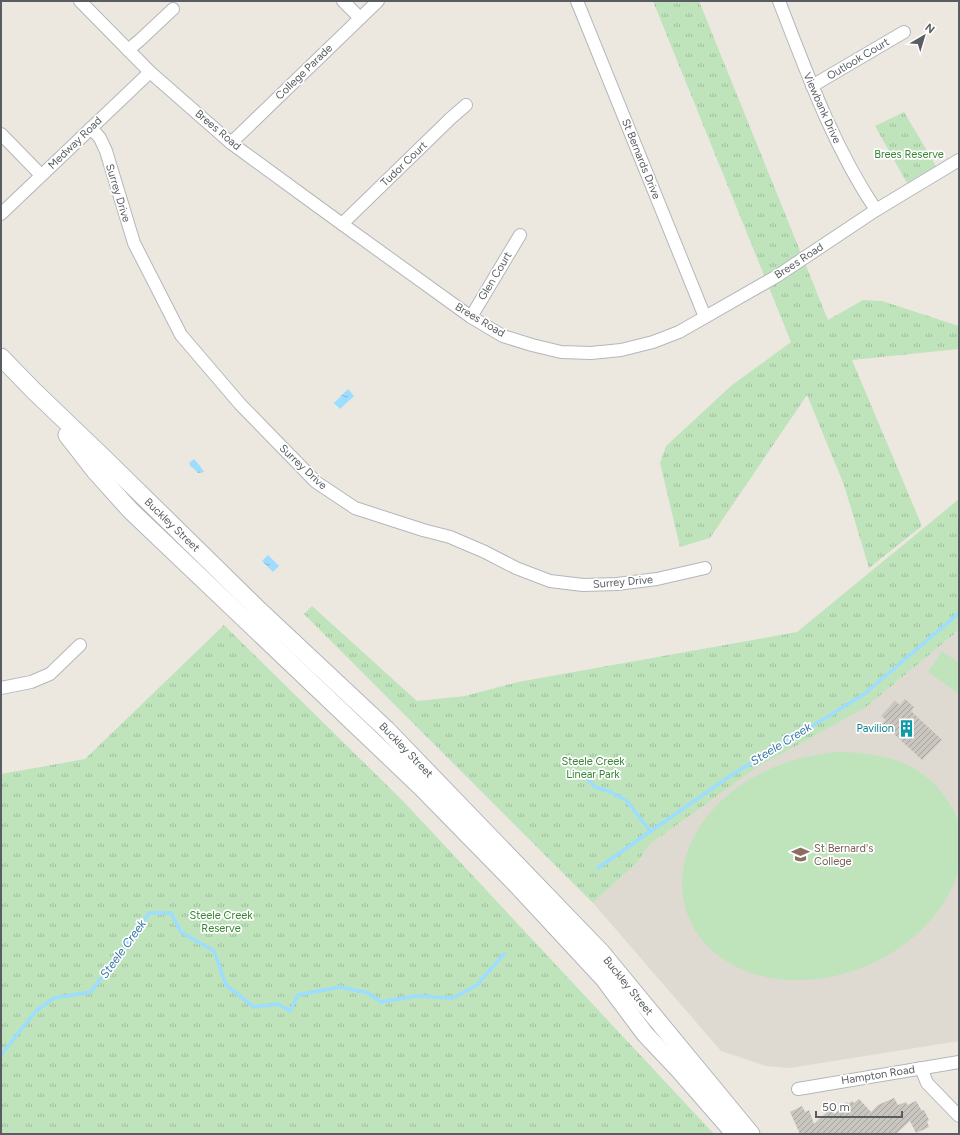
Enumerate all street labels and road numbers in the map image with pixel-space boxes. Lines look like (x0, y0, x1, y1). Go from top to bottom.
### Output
street label: Outlook Court (824, 35, 892, 83)
street label: College Parade (273, 42, 335, 102)
street label: Viewbank Drive (801, 70, 843, 146)
street label: Brees Road (193, 107, 243, 153)
street label: Medway Road (45, 114, 105, 172)
street label: St Bernards Drive (619, 117, 663, 201)
street label: Tudor Court (378, 139, 430, 189)
street label: Surrey Drive (103, 162, 133, 224)
street label: Brees Road (772, 240, 826, 282)
street label: Glen Court (476, 250, 514, 302)
street label: Brees Road (453, 300, 507, 340)
street label: Surrey Drive (277, 442, 329, 492)
street label: Buckley Street (142, 495, 202, 555)
street label: Surrey Drive (592, 573, 654, 591)
street label: Buckley Street (376, 720, 436, 780)
street label: Buckley Street (600, 954, 656, 1018)
street label: Hampton Road (840, 1063, 916, 1087)

